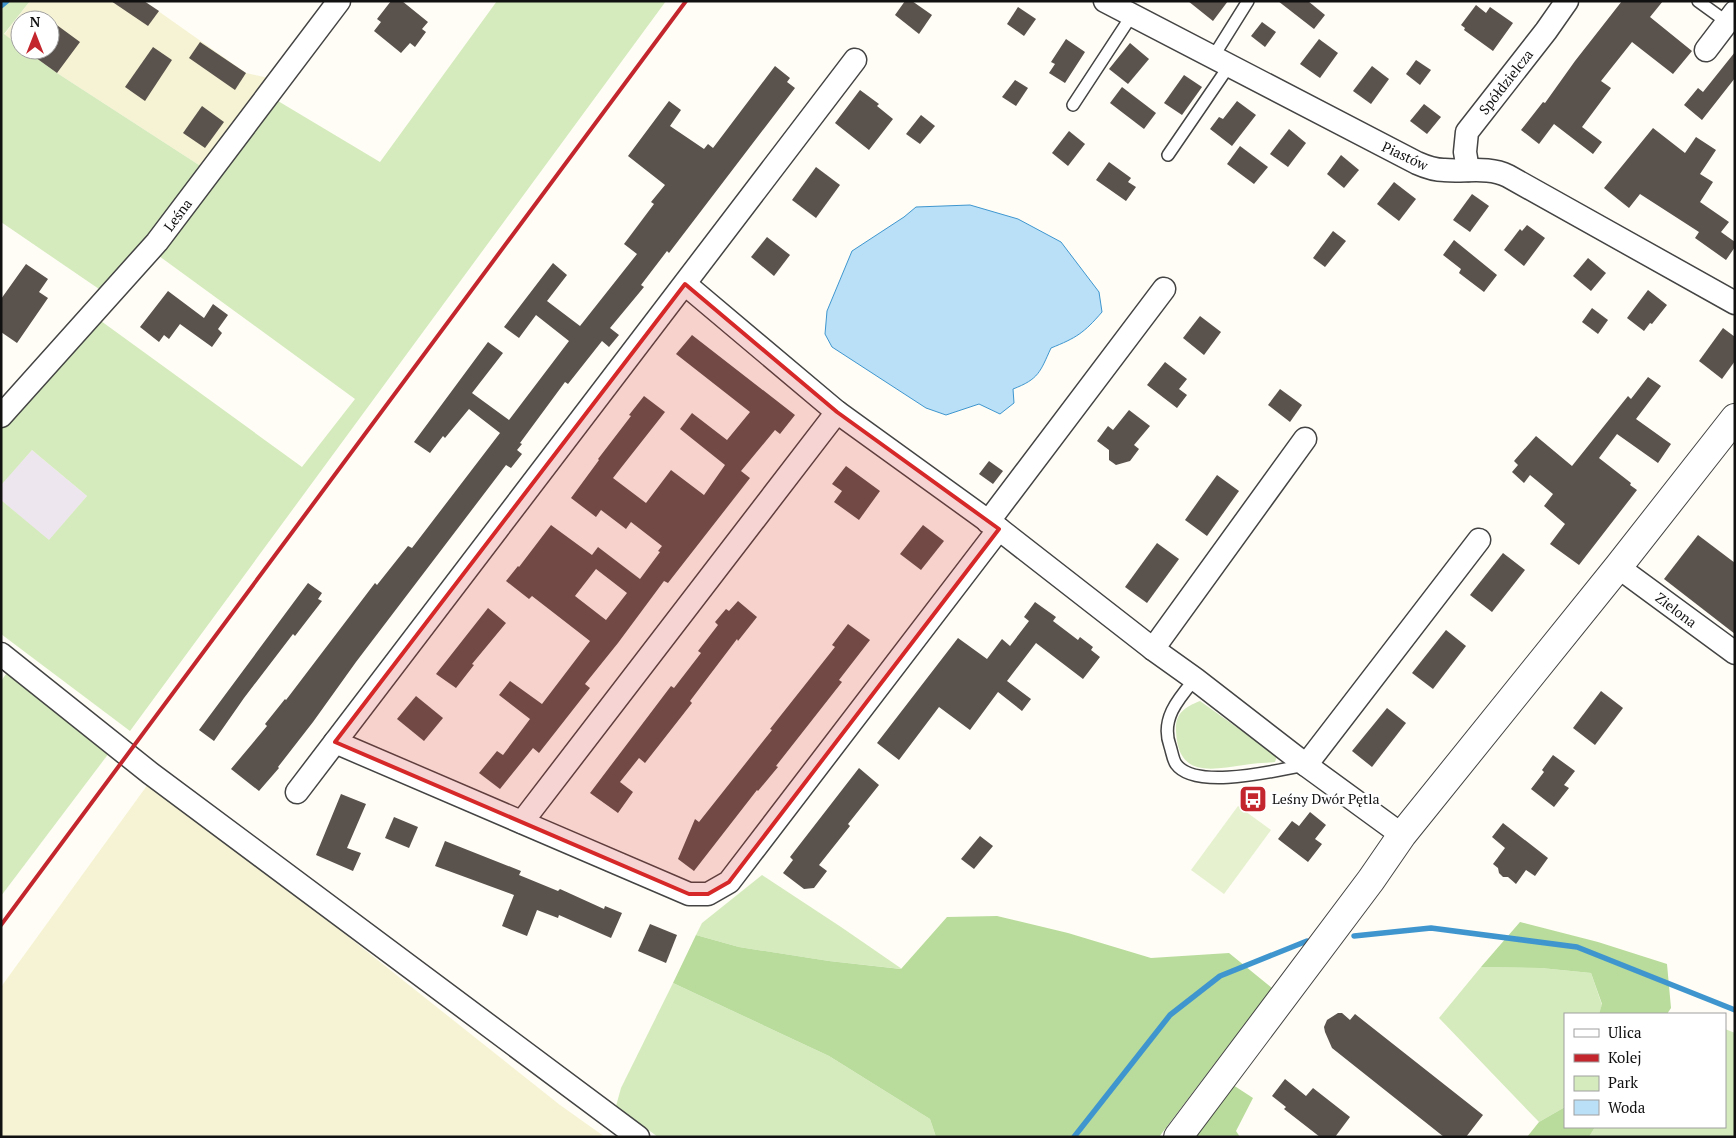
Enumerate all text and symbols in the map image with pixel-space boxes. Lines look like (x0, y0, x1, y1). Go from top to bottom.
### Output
north arrow (10, 10, 60, 60)
text: N (30, 12, 41, 31)
street label: Spółdzielcza (1474, 45, 1537, 118)
street label: Piastów (1379, 137, 1432, 175)
street label: Leśna (159, 195, 196, 235)
street label: Zielona (1652, 588, 1701, 631)
bus stop icon: Leśny Dwór Pętla (1238, 784, 1268, 814)
place label: Leśny Dwór Pętla (1272, 789, 1379, 808)
legend (1564, 1013, 1726, 1128)
text: Ulica (1608, 1022, 1642, 1042)
text: Kolej (1608, 1047, 1642, 1067)
text: Park (1608, 1072, 1638, 1092)
text: Woda (1608, 1097, 1646, 1117)

